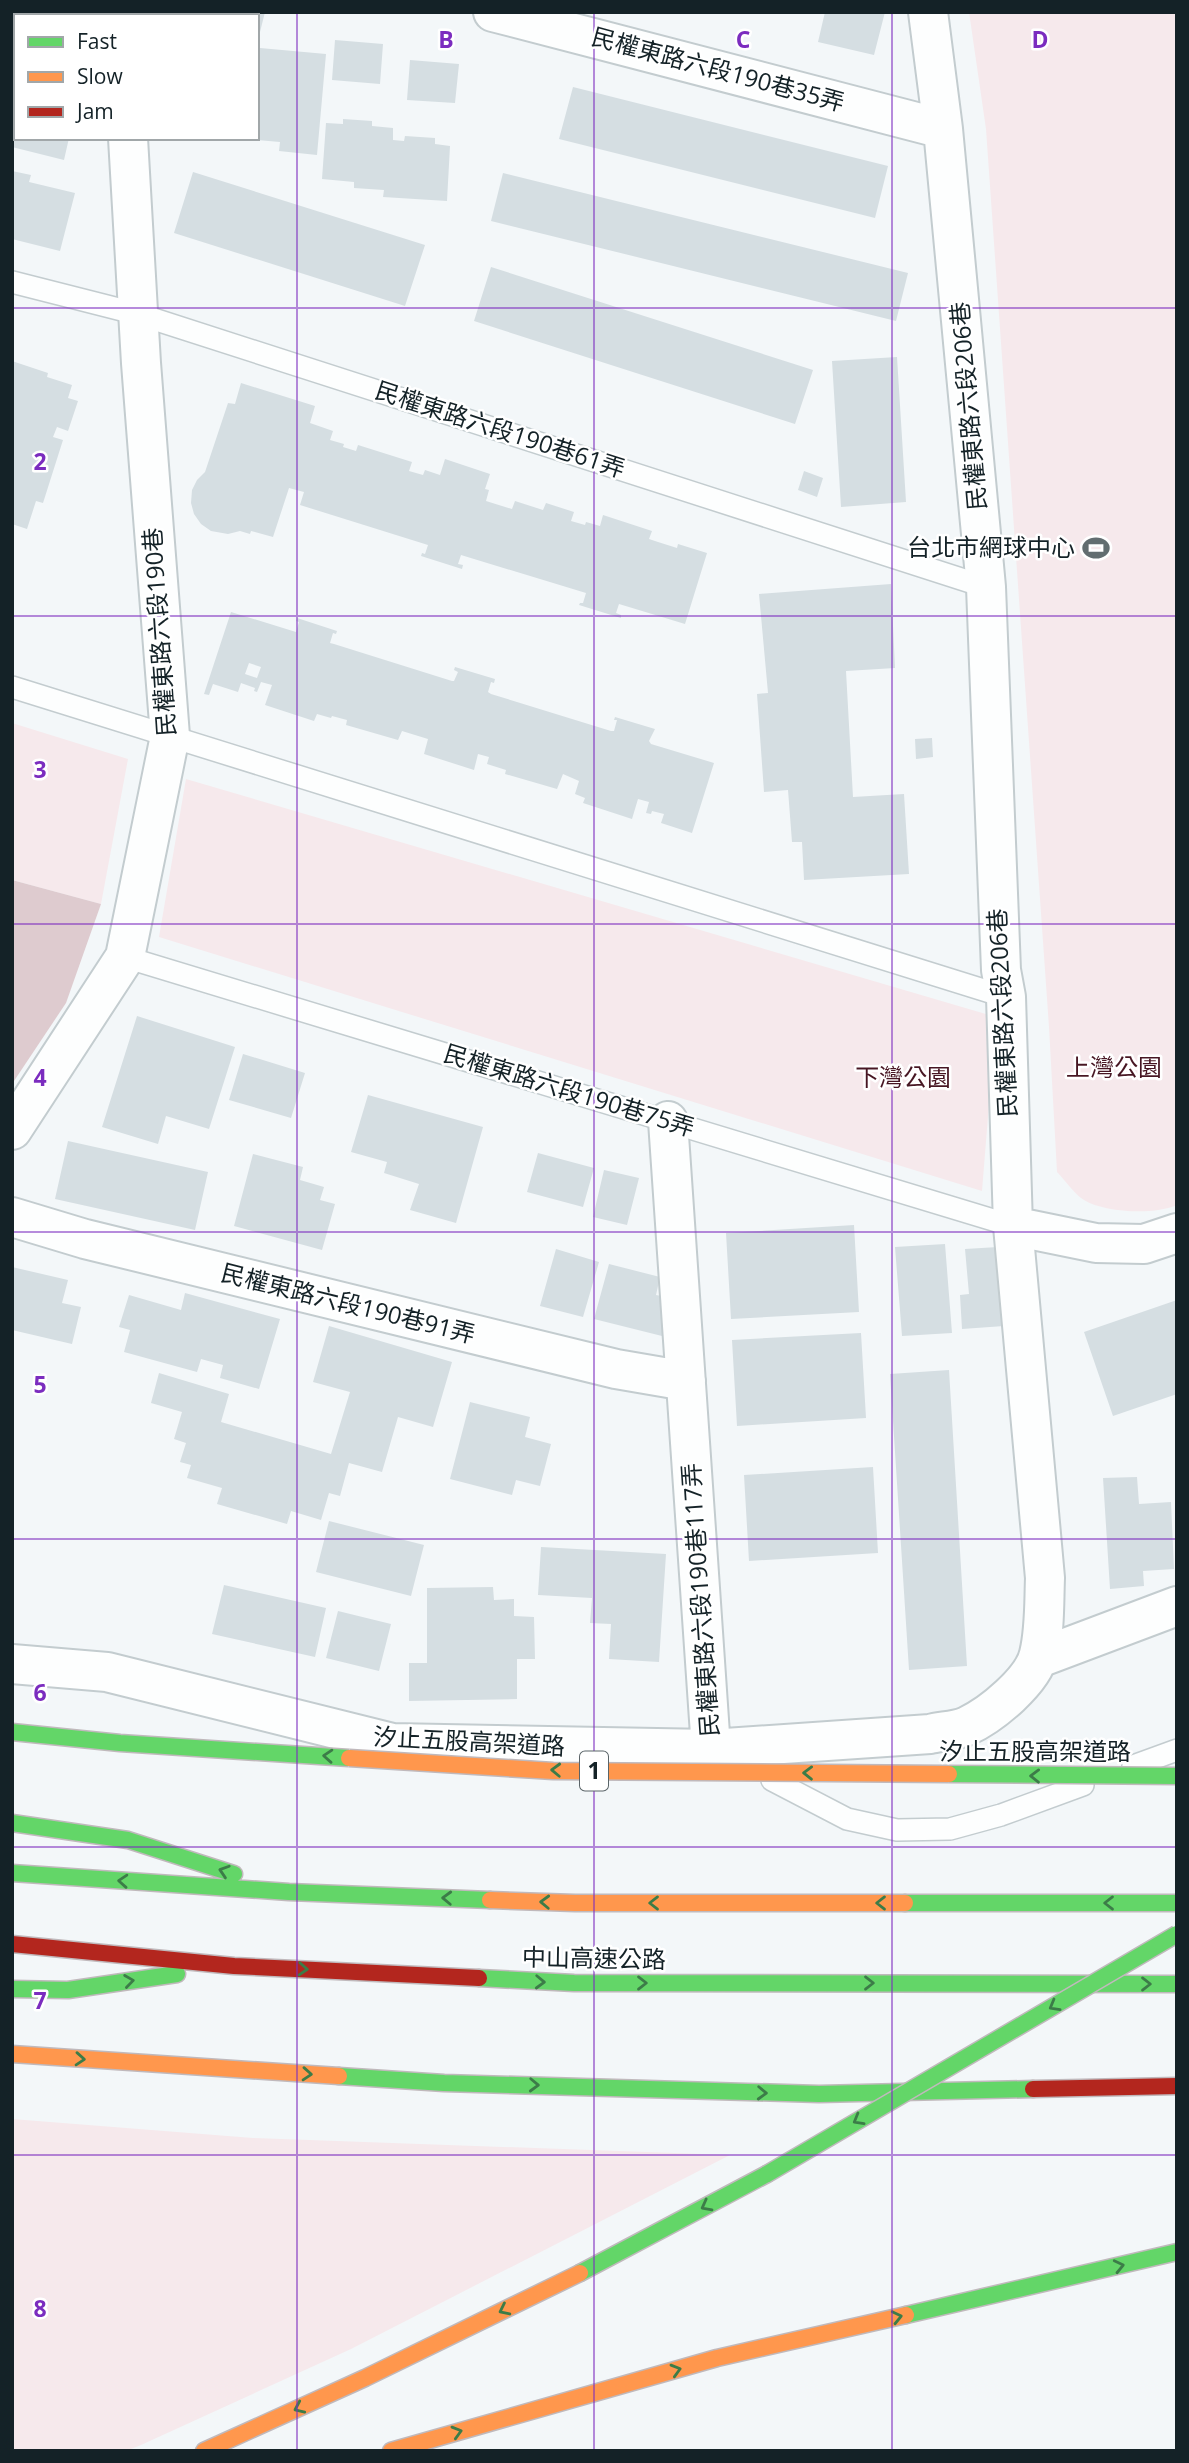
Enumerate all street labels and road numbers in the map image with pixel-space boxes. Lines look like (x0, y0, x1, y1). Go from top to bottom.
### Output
street label: 民權東路六段190巷35弄 (588, 19, 849, 118)
street label: 民權東路六段206巷 (942, 301, 993, 512)
street label: 民權東路六段190巷61弄 (371, 373, 629, 485)
street label: 民權東路六段190巷 (135, 527, 182, 738)
street label: 民權東路六段206巷 (980, 908, 1023, 1118)
street label: 民權東路六段190巷75弄 (440, 1036, 699, 1143)
street label: 民權東路六段190巷91弄 (218, 1255, 479, 1350)
street label: 民權東路六段190巷117弄 (673, 1462, 726, 1738)
street label: 汐止五股高架道路 (372, 1719, 566, 1762)
street label: 汐止五股高架道路 (939, 1734, 1131, 1767)
road number: 1 (580, 1752, 608, 1790)
street label: 中山高速公路 (522, 1940, 666, 1975)

